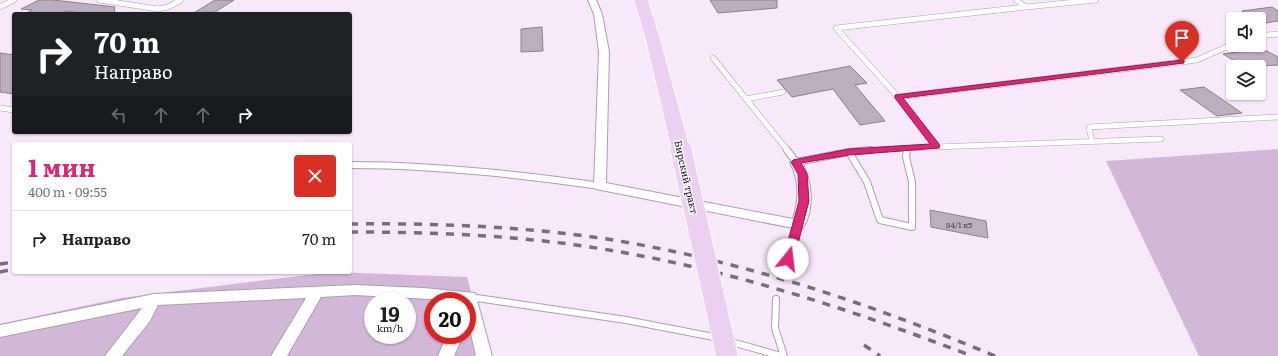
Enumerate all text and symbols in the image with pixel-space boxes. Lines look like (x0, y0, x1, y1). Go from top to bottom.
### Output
map controls (1226, 12, 1266, 100)
button: sound (1226, 12, 1266, 52)
text: 70 m (94, 20, 160, 62)
pin (1165, 21, 1199, 62)
icon: arrive (1171, 27, 1193, 49)
icon: right (28, 28, 80, 80)
text: Направо (94, 58, 172, 85)
button: layers (1226, 60, 1266, 100)
icon: left (108, 104, 130, 126)
icon: ahead (150, 104, 172, 126)
icon: ahead (192, 104, 214, 126)
icon: right (234, 104, 256, 126)
street label: Бирский тракт (671, 139, 703, 216)
text: 1 мин (28, 149, 95, 184)
button: close (294, 155, 336, 197)
text: 400 m · 09:55 (28, 182, 107, 201)
house number: 84/1 к5 (946, 219, 972, 230)
text: Направо (62, 227, 131, 250)
text: 70 m (302, 227, 336, 250)
icon: right (28, 228, 50, 250)
position arrow (767, 238, 809, 280)
speed limit sign: 20 (424, 292, 476, 344)
text: 19 (380, 298, 400, 328)
text: km/h (377, 320, 403, 335)

